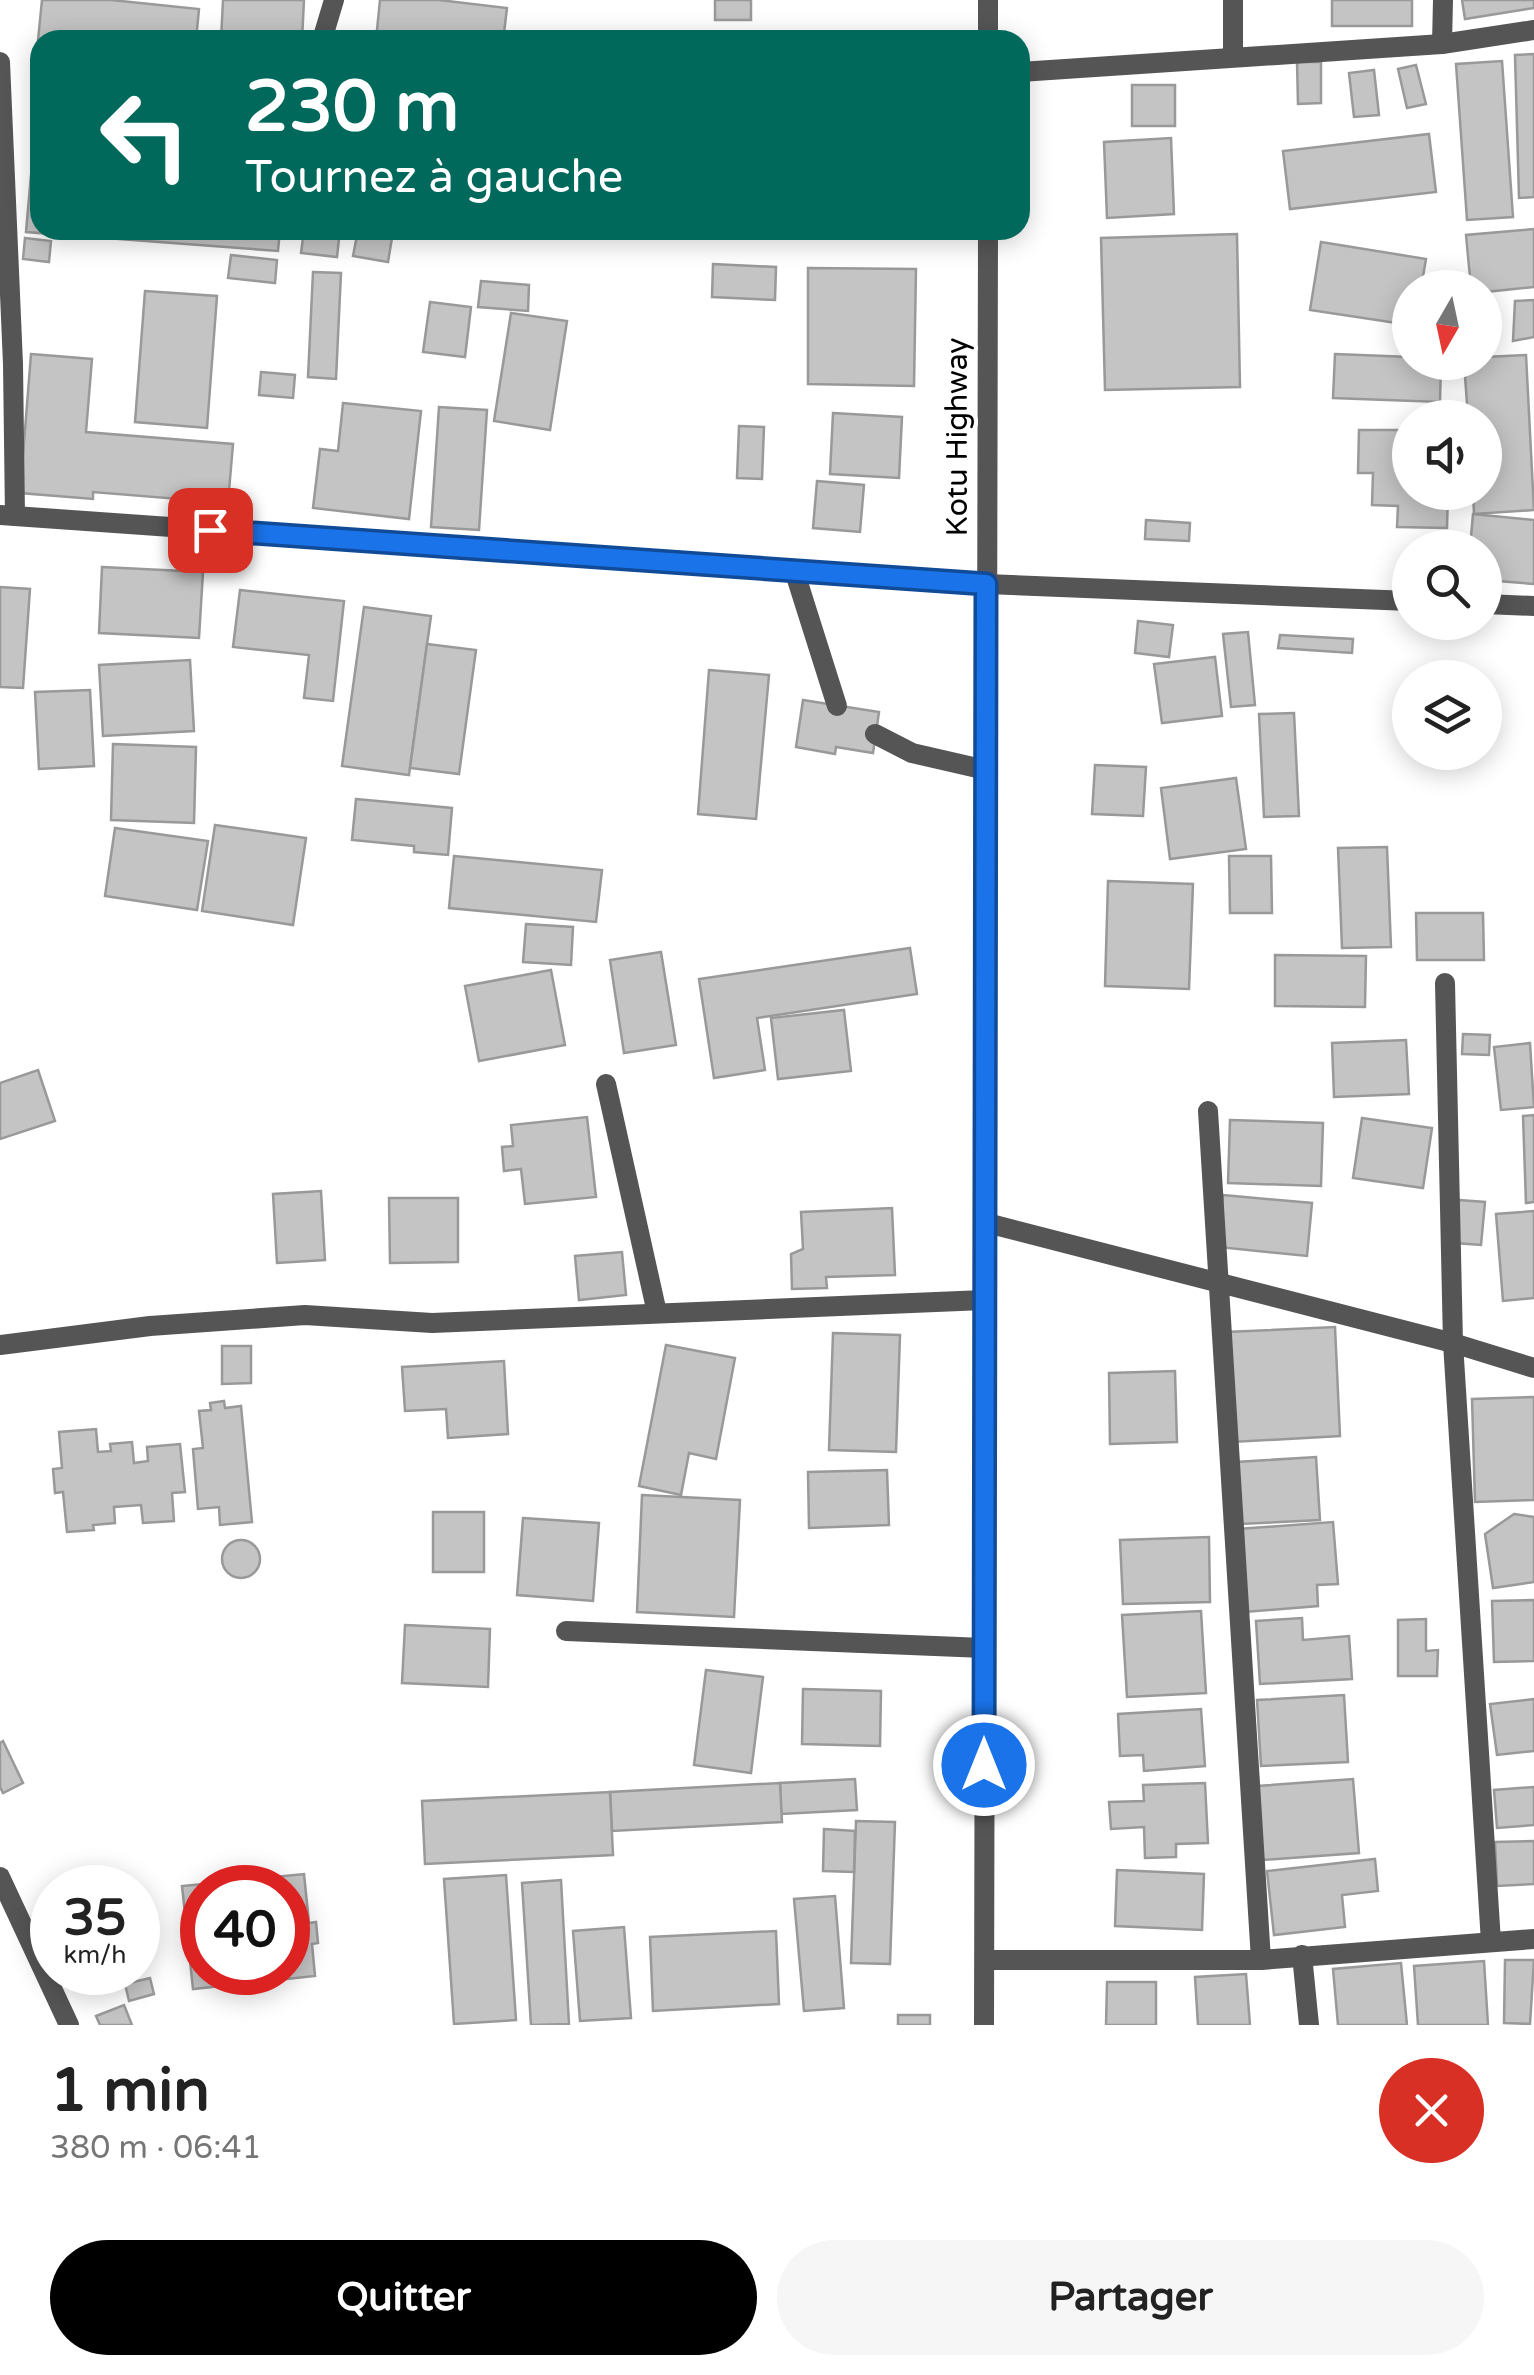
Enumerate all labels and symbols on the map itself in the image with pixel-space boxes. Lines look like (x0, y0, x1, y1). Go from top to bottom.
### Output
north arrow (1392, 270, 1502, 380)
street label: Kotu Highway (939, 338, 976, 536)
pin (168, 488, 253, 573)
position arrow (932, 1713, 1036, 1817)
speed limit sign: 40 (180, 1865, 310, 1995)

